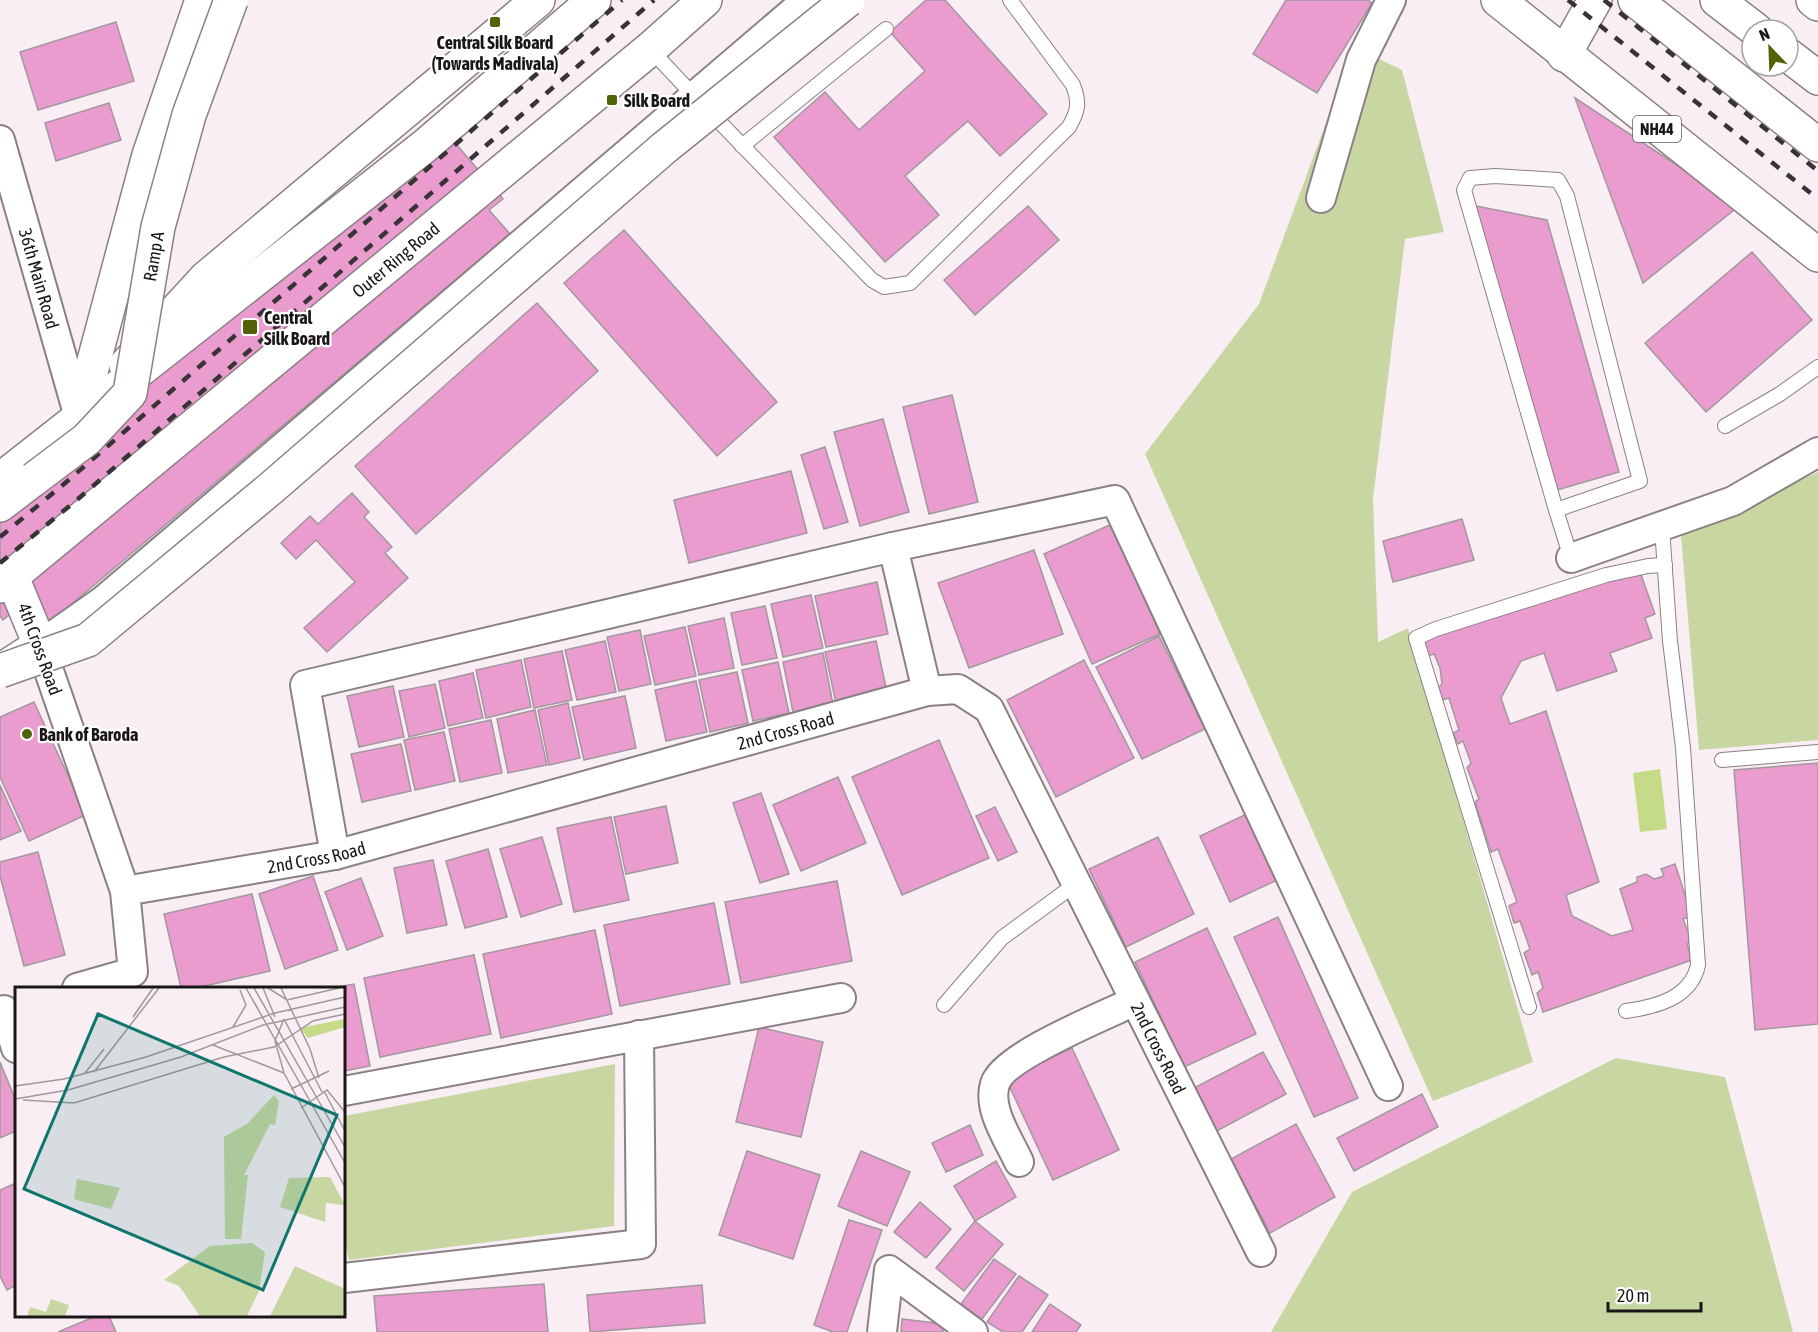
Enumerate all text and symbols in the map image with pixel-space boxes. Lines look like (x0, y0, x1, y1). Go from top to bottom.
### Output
marker: Central Silk Board (Towards Madivala) (488, 15, 502, 29)
north arrow (1740, 18, 1800, 78)
text: N (1756, 24, 1772, 44)
place label: Central Silk Board (Towards Madivala) (431, 32, 559, 74)
place label: Silk Board (624, 90, 690, 111)
marker: Silk Board (605, 93, 619, 107)
road number: NH44 (1633, 116, 1681, 142)
street label: Outer Ring Road (348, 217, 443, 301)
street label: 36th Main Road (15, 226, 64, 331)
street label: Ramp A (139, 230, 168, 283)
place label: Central Silk Board (264, 307, 330, 349)
marker: Central Silk Board (241, 318, 259, 336)
street label: 4th Cross Road (14, 600, 66, 698)
street label: 2nd Cross Road (735, 707, 836, 754)
place label: Bank of Baroda (39, 724, 139, 745)
marker: Bank of Baroda (20, 727, 34, 741)
street label: 2nd Cross Road (266, 837, 368, 877)
inset map (15, 987, 345, 1317)
street label: 2nd Cross Road (1127, 999, 1190, 1097)
scale bar (1608, 1275, 1701, 1313)
text: 20 m (1617, 1285, 1649, 1306)

